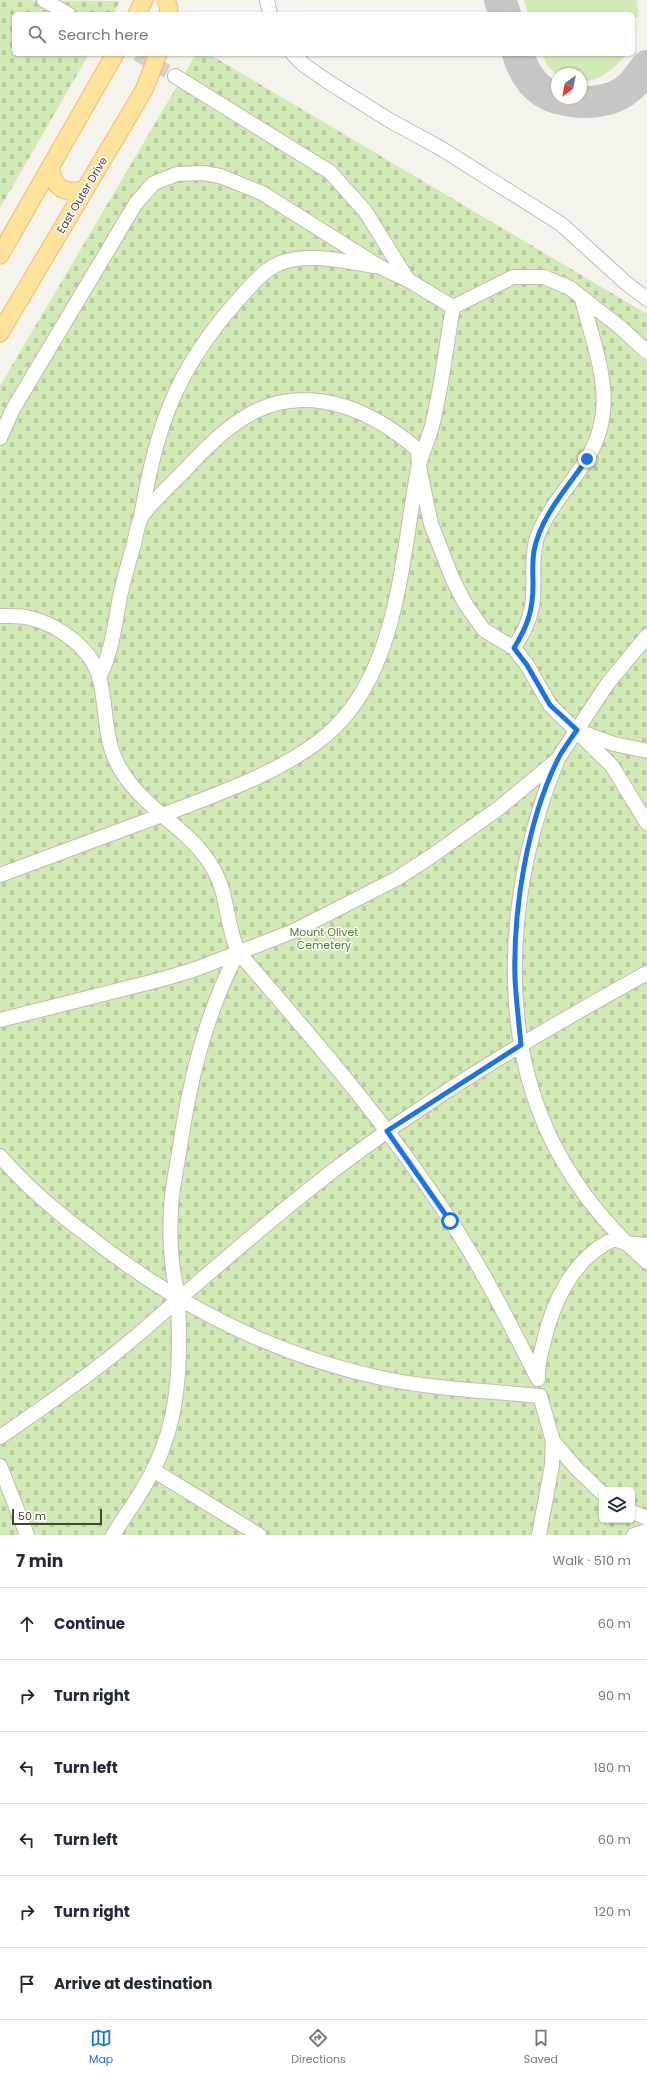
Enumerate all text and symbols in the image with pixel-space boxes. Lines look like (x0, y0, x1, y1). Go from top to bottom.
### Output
search box (12, 12, 635, 56)
icon: search (26, 23, 48, 45)
text: Search here (58, 24, 148, 45)
north arrow (551, 68, 587, 104)
street label: East Outer Drive (53, 153, 111, 236)
route end (578, 450, 596, 468)
park label: Mount Olivet Cemetery (290, 924, 358, 953)
route start (441, 1212, 459, 1230)
map controls (599, 1487, 635, 1523)
button: layers (599, 1487, 635, 1523)
scale bar (12, 1507, 102, 1526)
text: 50 m (18, 1508, 46, 1524)
text: 7 min (16, 1549, 63, 1573)
text: Walk · 510 m (553, 1551, 631, 1570)
icon: ahead (16, 1613, 38, 1635)
text: Continue (54, 1613, 125, 1634)
text: 60 m (598, 1614, 631, 1633)
icon: right (16, 1685, 38, 1707)
text: Turn right (54, 1685, 130, 1706)
text: 90 m (598, 1686, 631, 1705)
icon: left (16, 1757, 38, 1779)
text: Turn left (54, 1757, 118, 1778)
text: 180 m (594, 1758, 631, 1777)
icon: left (16, 1829, 38, 1851)
text: Turn left (54, 1829, 118, 1850)
text: 60 m (598, 1830, 631, 1849)
icon: right (16, 1901, 38, 1923)
text: Turn right (54, 1901, 130, 1922)
text: 120 m (594, 1902, 631, 1921)
icon: arrive (16, 1973, 38, 1995)
text: Arrive at destination (54, 1973, 212, 1994)
tab: Map (89, 2027, 113, 2068)
tab: Directions (291, 2027, 346, 2068)
tab: Saved (524, 2027, 558, 2068)

